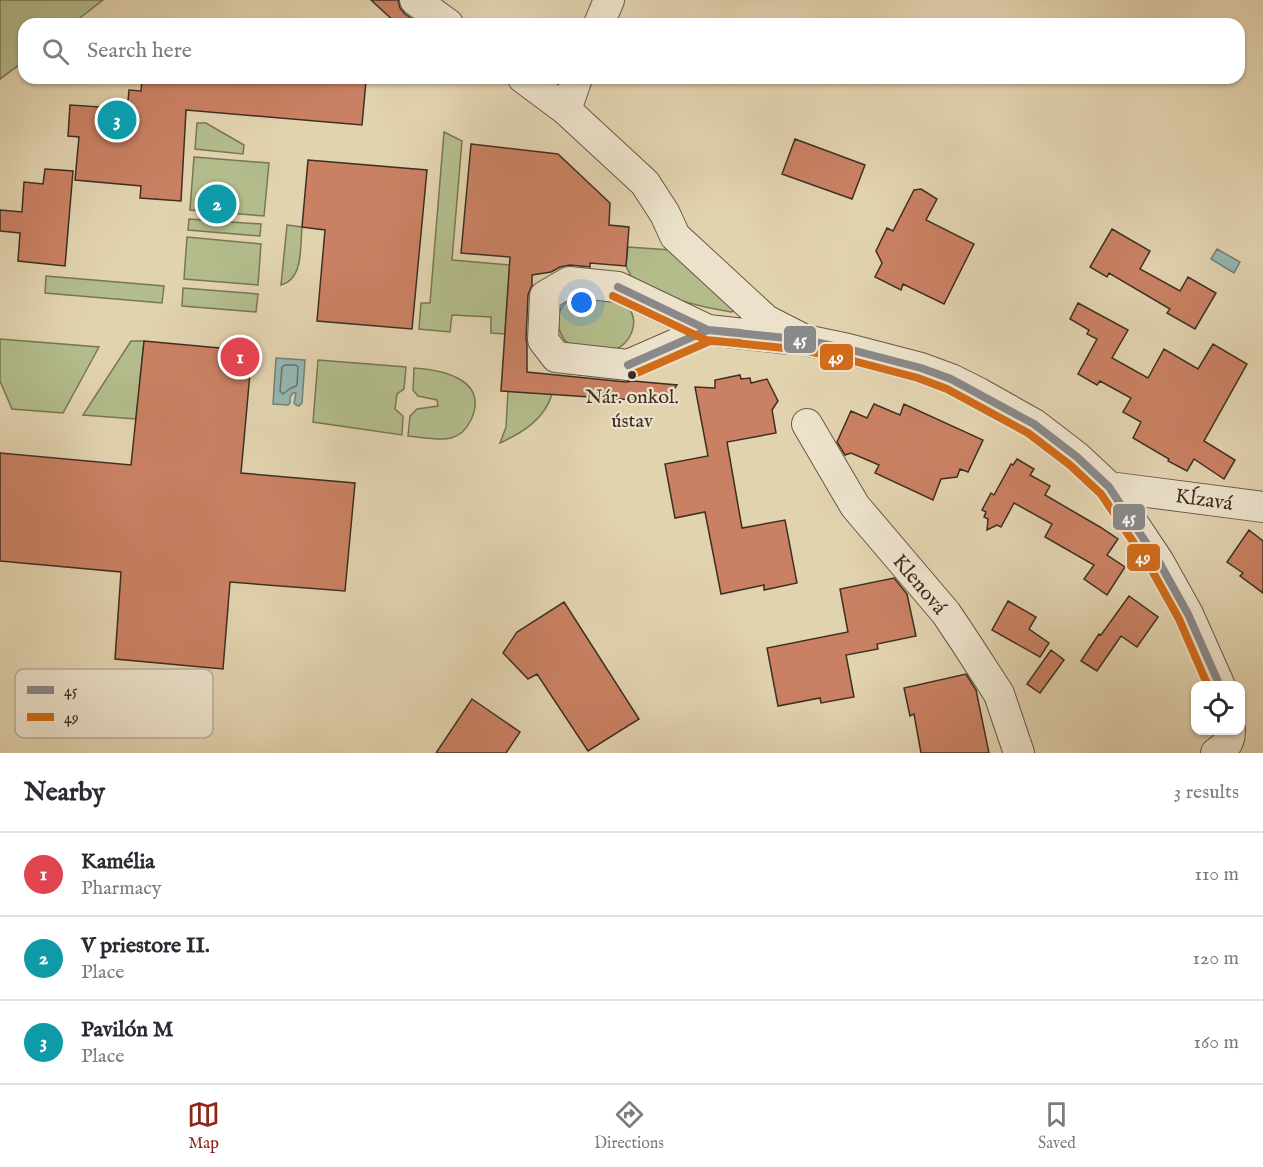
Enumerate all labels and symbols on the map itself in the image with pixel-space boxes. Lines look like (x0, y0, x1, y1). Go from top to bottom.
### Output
pin: 3 (98, 98, 136, 142)
pin: 2 (198, 182, 236, 226)
your location (567, 288, 596, 317)
line badge: 45 (783, 325, 817, 354)
text: 45 (793, 331, 807, 351)
pin: 1 (220, 334, 260, 380)
line badge: 49 (819, 343, 854, 371)
text: 49 (829, 349, 843, 369)
marker: Nár. onkol. ústav (626, 369, 638, 381)
place label: Nár. onkol. ústav (585, 385, 679, 434)
street label: Kĺzavá (1173, 482, 1235, 518)
line badge: 45 (1112, 503, 1146, 531)
text: 45 (1122, 509, 1136, 529)
line badge: 49 (1126, 543, 1161, 572)
street label: Klenová (886, 549, 953, 622)
text: 49 (1136, 549, 1150, 569)
legend (15, 669, 213, 738)
text: 45 (64, 682, 78, 702)
text: 49 (64, 709, 79, 729)

